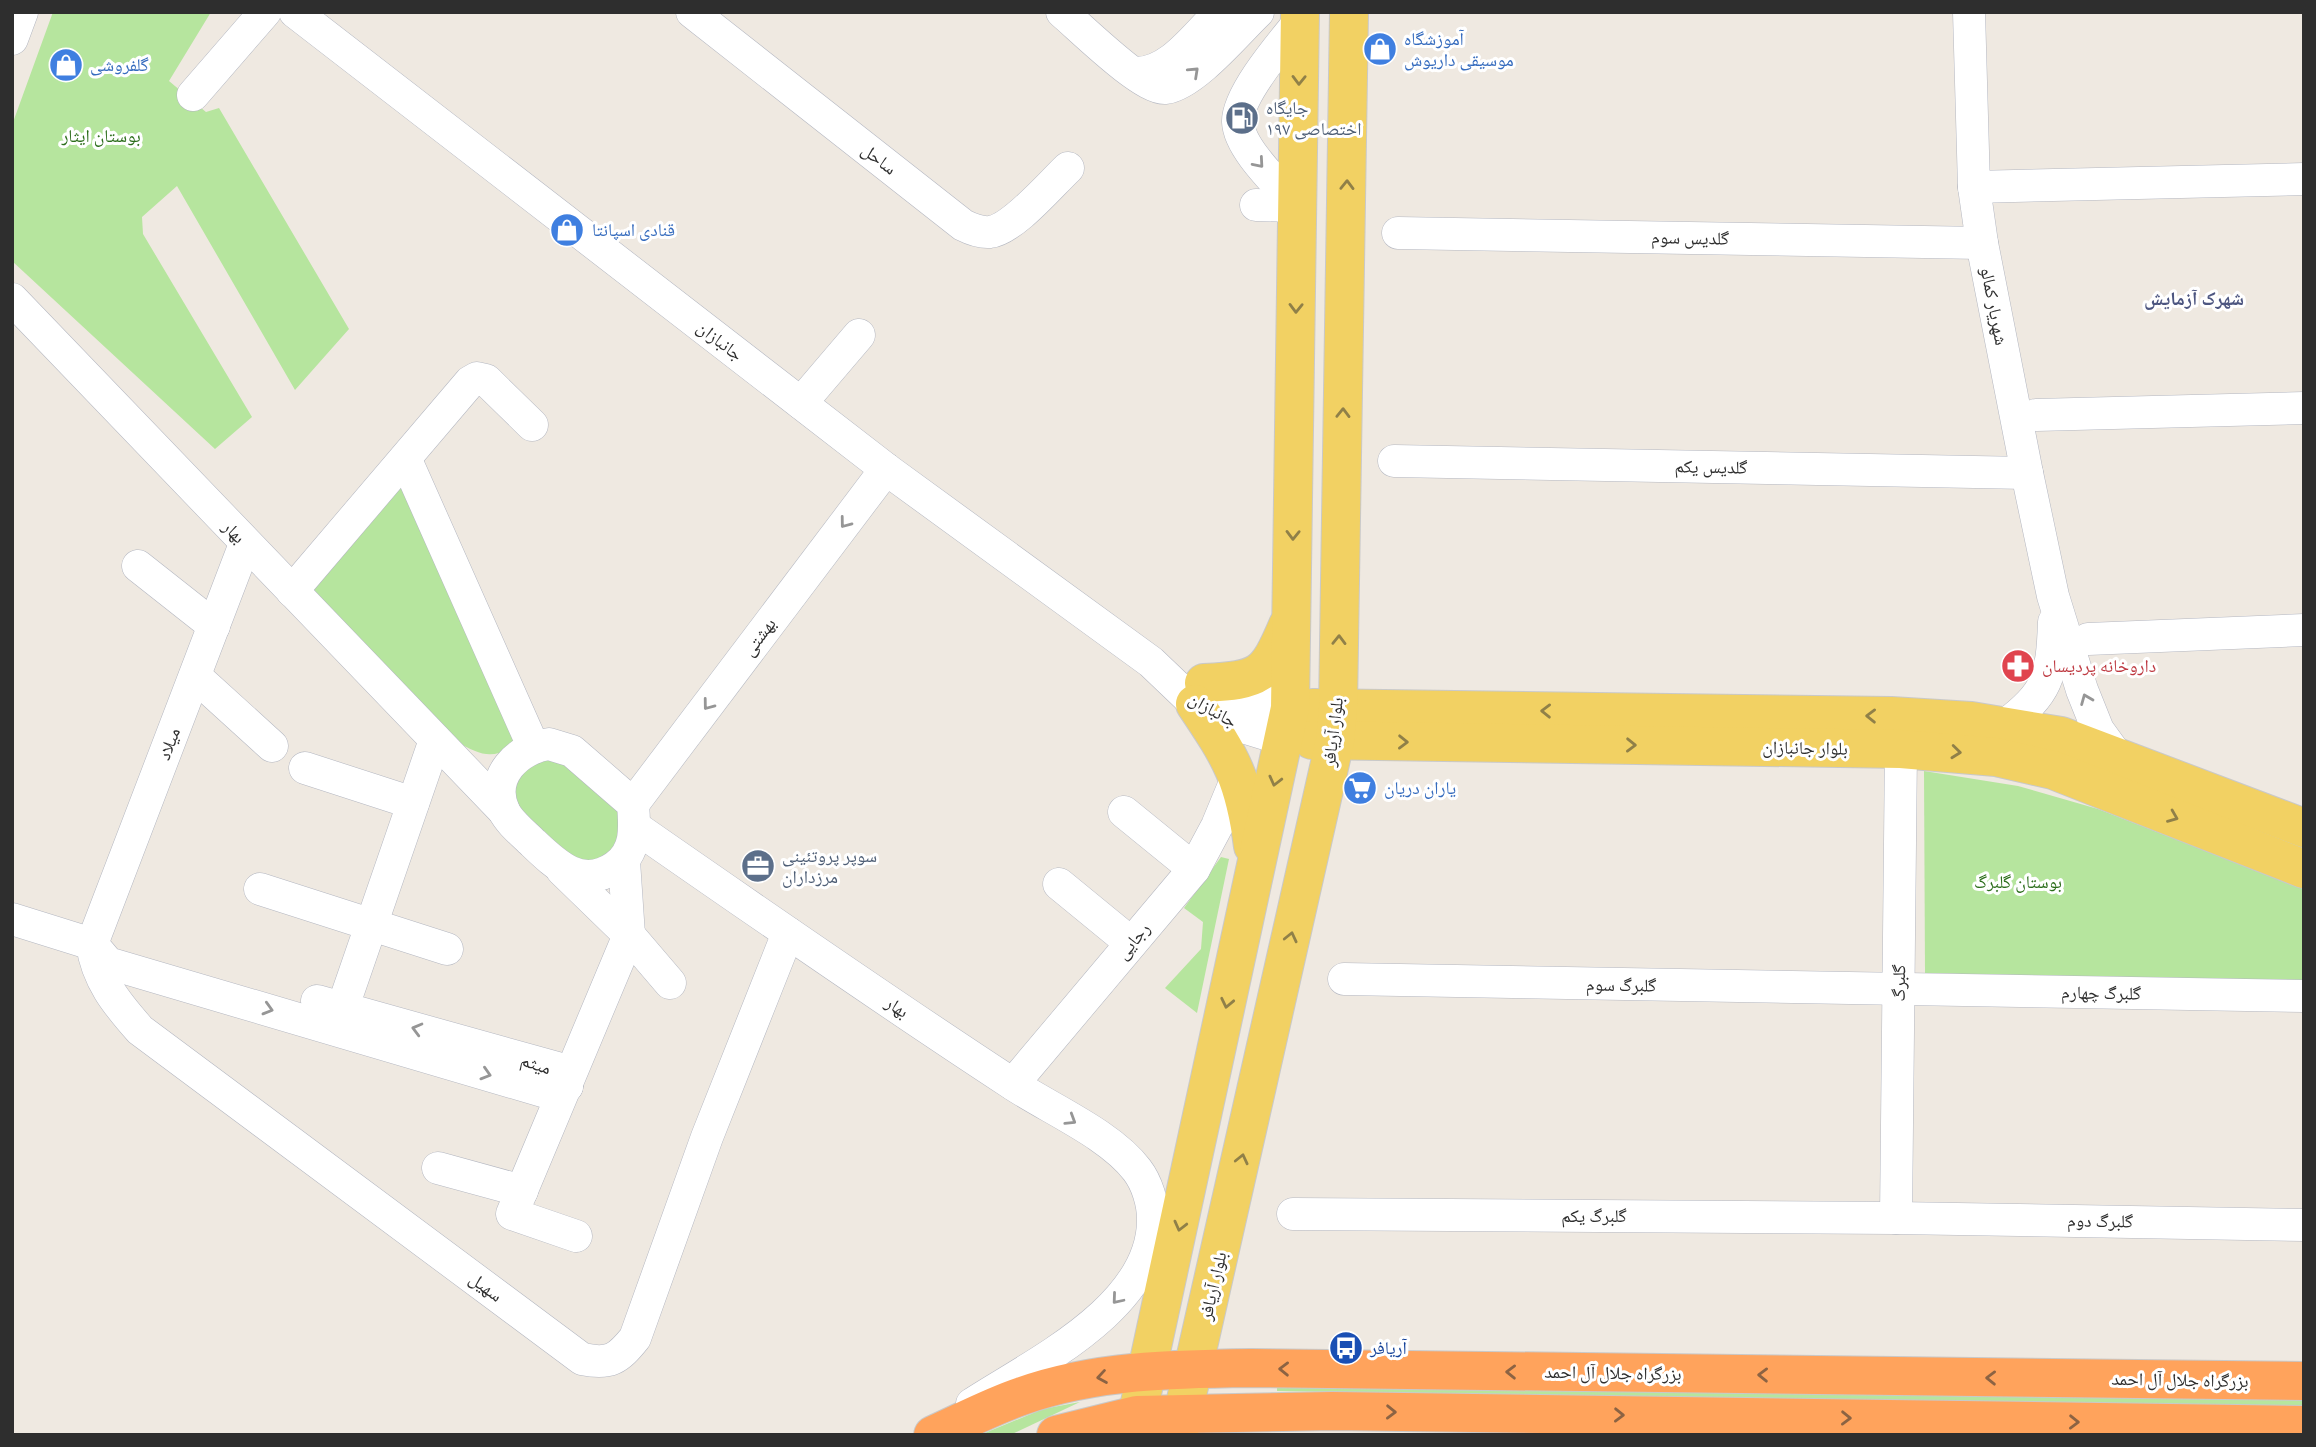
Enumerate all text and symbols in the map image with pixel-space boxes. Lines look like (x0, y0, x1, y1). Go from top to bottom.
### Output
place label: آموزشگاه موسیقی داریوش (1404, 28, 1514, 71)
shop icon: آموزشگاه موسیقی داریوش (1361, 30, 1399, 68)
shop icon: گلفروشی (47, 46, 85, 84)
place label: گلفروشی (90, 54, 149, 76)
one-way arrow (1186, 67, 1199, 80)
one-way arrow (1291, 76, 1307, 86)
place label: جایگاه اختصاصی ۱۹۷ (1266, 97, 1362, 140)
fuel station icon: جایگاه اختصاصی ۱۹۷ (1223, 99, 1261, 137)
park label: بوستان ایثار (60, 125, 141, 147)
street label: ساحل (857, 138, 901, 180)
one-way arrow (1251, 154, 1263, 167)
one-way arrow (1339, 179, 1354, 190)
shop icon: قنادی اسپانتا (548, 211, 586, 249)
place label: قنادی اسپانتا (592, 219, 675, 241)
street label: گلدیس سوم (1651, 226, 1730, 251)
street label: شهریار کمالو (1976, 265, 2012, 347)
district label: شهرک آزمایش (2144, 287, 2244, 311)
one-way arrow (1288, 303, 1304, 314)
street label: جانبازان (693, 316, 747, 366)
one-way arrow (1335, 407, 1351, 417)
street label: گلدیس یکم (1674, 455, 1748, 480)
street label: بهار (217, 515, 250, 548)
one-way arrow (841, 516, 853, 528)
one-way arrow (1285, 531, 1301, 541)
street label: بهشتی (737, 613, 781, 661)
one-way arrow (1332, 634, 1347, 645)
pharmacy icon: داروخانه پردیسان (1999, 647, 2037, 685)
place label: داروخانه پردیسان (2042, 655, 2156, 677)
street label: جانبازان (1185, 687, 1241, 733)
one-way arrow (2080, 694, 2094, 706)
street label: بلوار آریافر (1318, 696, 1348, 769)
one-way arrow (703, 697, 716, 710)
one-way arrow (1540, 703, 1551, 719)
one-way arrow (1866, 708, 1877, 723)
street label: میلاد (153, 725, 185, 763)
one-way arrow (1399, 734, 1409, 750)
street label: بلوار جانبازان (1762, 736, 1848, 760)
one-way arrow (1626, 737, 1637, 753)
one-way arrow (1950, 745, 1962, 760)
supermarket icon: یاران دریان (1341, 769, 1379, 807)
one-way arrow (1269, 775, 1283, 787)
place label: یاران دریان (1384, 777, 1456, 799)
one-way arrow (2166, 809, 2178, 823)
place label: سوپر پروتئینی مرزداران (782, 845, 877, 888)
office icon: سوپر پروتئینی مرزداران (739, 847, 777, 885)
park label: بوستان گلبرگ (1974, 871, 2062, 893)
street label: رجایی (1111, 918, 1155, 964)
one-way arrow (1283, 931, 1298, 943)
street label: گلبرگ (1888, 964, 1910, 1002)
street label: گلبرگ سوم (1586, 973, 1657, 998)
street label: گلبرگ چهارم (2061, 981, 2142, 1006)
street label: بهار (880, 991, 913, 1023)
one-way arrow (1220, 997, 1235, 1009)
one-way arrow (261, 1001, 273, 1016)
one-way arrow (411, 1023, 423, 1037)
street label: میثم (518, 1049, 554, 1080)
one-way arrow (479, 1066, 491, 1081)
one-way arrow (1063, 1112, 1076, 1125)
one-way arrow (1233, 1153, 1248, 1165)
street label: گلبرگ یکم (1561, 1205, 1627, 1228)
street label: گلبرگ دوم (2067, 1209, 2134, 1234)
one-way arrow (1174, 1220, 1188, 1232)
street label: بلوار آریافر (1194, 1249, 1232, 1323)
street label: سهیل (465, 1267, 507, 1307)
one-way arrow (1113, 1291, 1125, 1304)
bus stop icon: آریافر (1327, 1329, 1365, 1367)
place label: آریافر (1369, 1337, 1407, 1359)
one-way arrow (1278, 1361, 1288, 1377)
street label: بزرگراه جلال آل احمد (1544, 1361, 1682, 1385)
one-way arrow (1505, 1364, 1516, 1380)
one-way arrow (1757, 1367, 1768, 1383)
street label: بزرگراه جلال آل احمد (2111, 1368, 2249, 1392)
one-way arrow (1096, 1369, 1108, 1384)
one-way arrow (1985, 1370, 1995, 1386)
one-way arrow (1387, 1404, 1397, 1420)
one-way arrow (1614, 1407, 1625, 1423)
one-way arrow (1841, 1411, 1852, 1426)
one-way arrow (2069, 1414, 2080, 1429)

